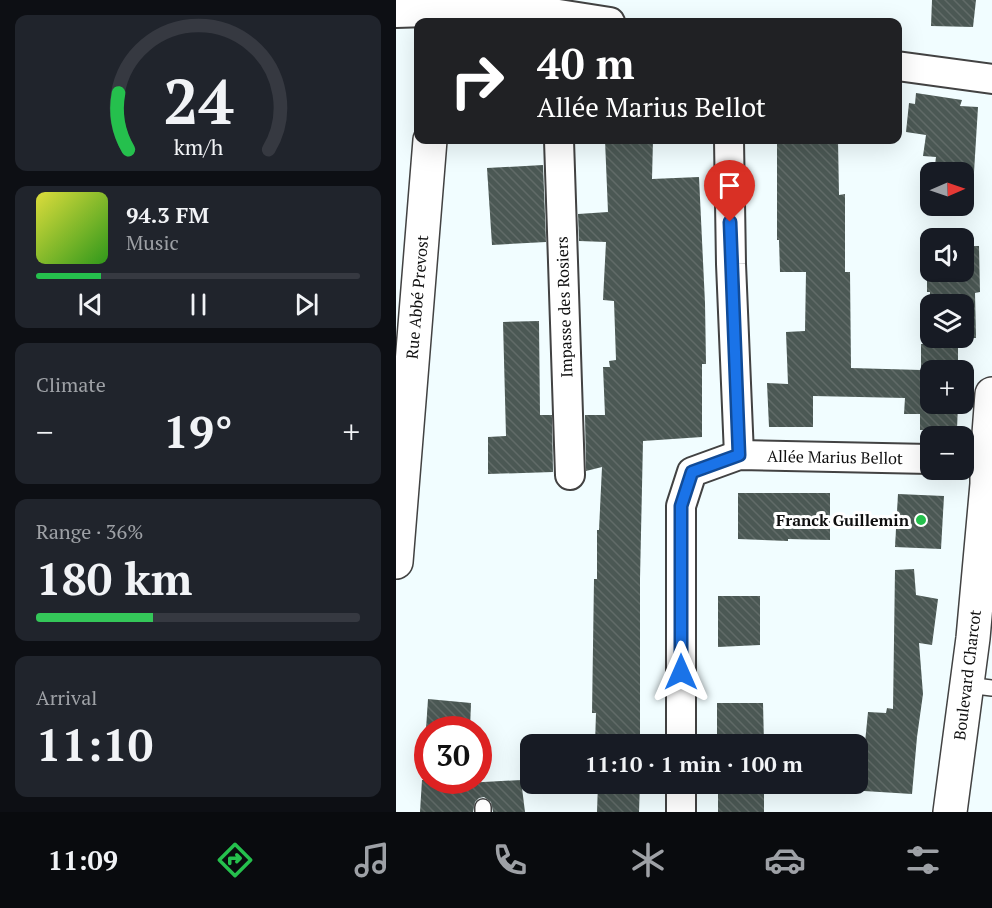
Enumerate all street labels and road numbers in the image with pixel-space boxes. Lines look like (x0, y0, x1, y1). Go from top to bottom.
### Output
street label: Rue Abbé Prevost (401, 234, 433, 360)
street label: Impasse des Rosiers (551, 236, 577, 378)
street label: Allée Marius Bellot (767, 445, 903, 469)
street label: Boulevard Charcot (948, 608, 986, 741)

